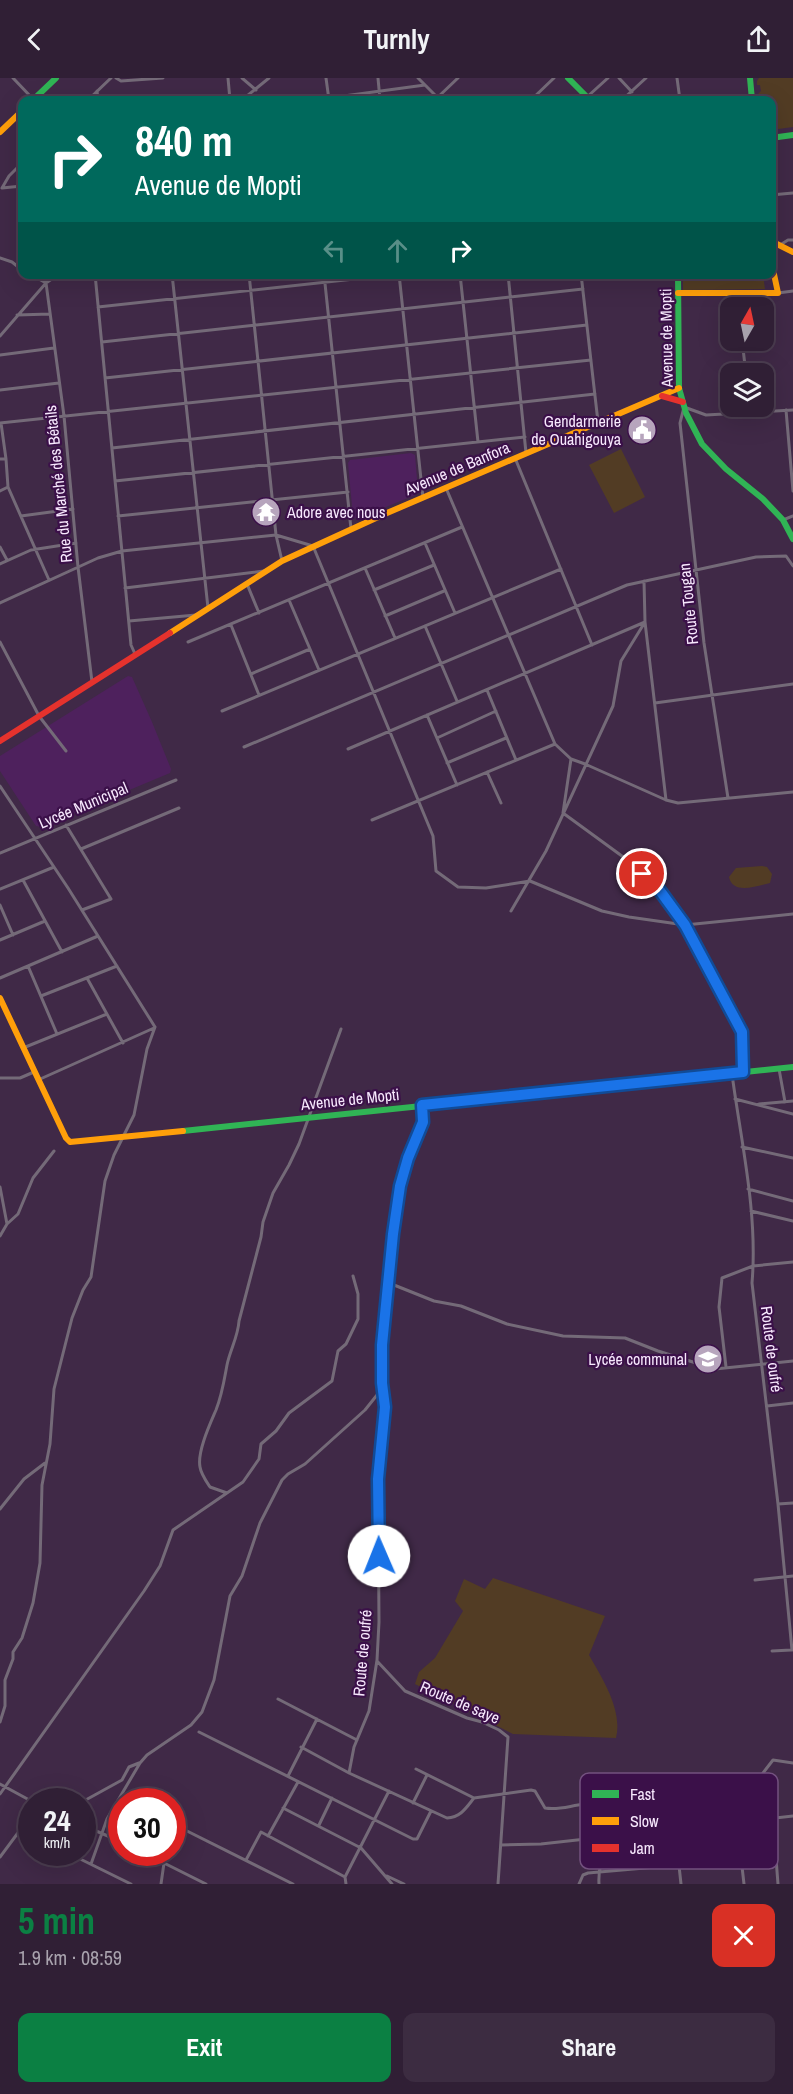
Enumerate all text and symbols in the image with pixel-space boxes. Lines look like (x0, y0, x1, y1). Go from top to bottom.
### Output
text: Turnly (363, 21, 430, 57)
icon: back (18, 23, 51, 56)
icon: share (742, 23, 775, 56)
text: 840 m (135, 113, 233, 169)
icon: right (36, 120, 114, 198)
text: Avenue de Mopti (135, 167, 302, 203)
icon: left (318, 234, 351, 267)
icon: ahead (381, 234, 414, 267)
icon: right (444, 234, 477, 267)
street label: Avenue de Mopti (654, 288, 678, 389)
north arrow (720, 297, 774, 351)
map controls (720, 297, 774, 417)
button: layers (720, 363, 774, 417)
street label: Rue du Marché des Bétails (39, 404, 77, 564)
place label: Gendarmerie de Ouahigouya (531, 410, 622, 450)
public building icon: Gendarmerie de Ouahigouya (626, 414, 658, 446)
street label: Avenue de Banfora (400, 436, 514, 500)
temple icon: Adore avec nous (250, 496, 282, 528)
place label: Adore avec nous (286, 501, 385, 523)
street label: Route Tougan (673, 562, 703, 646)
street label: Lycée Municipal (35, 776, 131, 834)
pin (616, 848, 667, 899)
icon: arrive (625, 857, 658, 890)
street label: Avenue de Mopti (299, 1083, 400, 1115)
street label: Route de oufré (756, 1305, 788, 1393)
school or university icon: Lycée communal (692, 1343, 724, 1375)
place label: Lycée communal (588, 1348, 687, 1370)
position arrow (347, 1524, 411, 1588)
street label: Route de oufré (347, 1609, 377, 1697)
street label: Route de saye (417, 1675, 503, 1729)
legend (580, 1773, 778, 1869)
text: Fast (630, 1783, 655, 1805)
speed limit sign: 30 (108, 1788, 186, 1866)
text: 24 (43, 1800, 71, 1840)
text: Slow (630, 1810, 659, 1832)
text: km/h (44, 1832, 70, 1853)
text: Jam (630, 1837, 655, 1859)
text: 5 min (18, 1897, 95, 1945)
button: close (712, 1904, 775, 1967)
text: 1.9 km · 08:59 (18, 1944, 122, 1971)
button: Exit (18, 2013, 391, 2082)
button: Share (403, 2013, 775, 2082)

